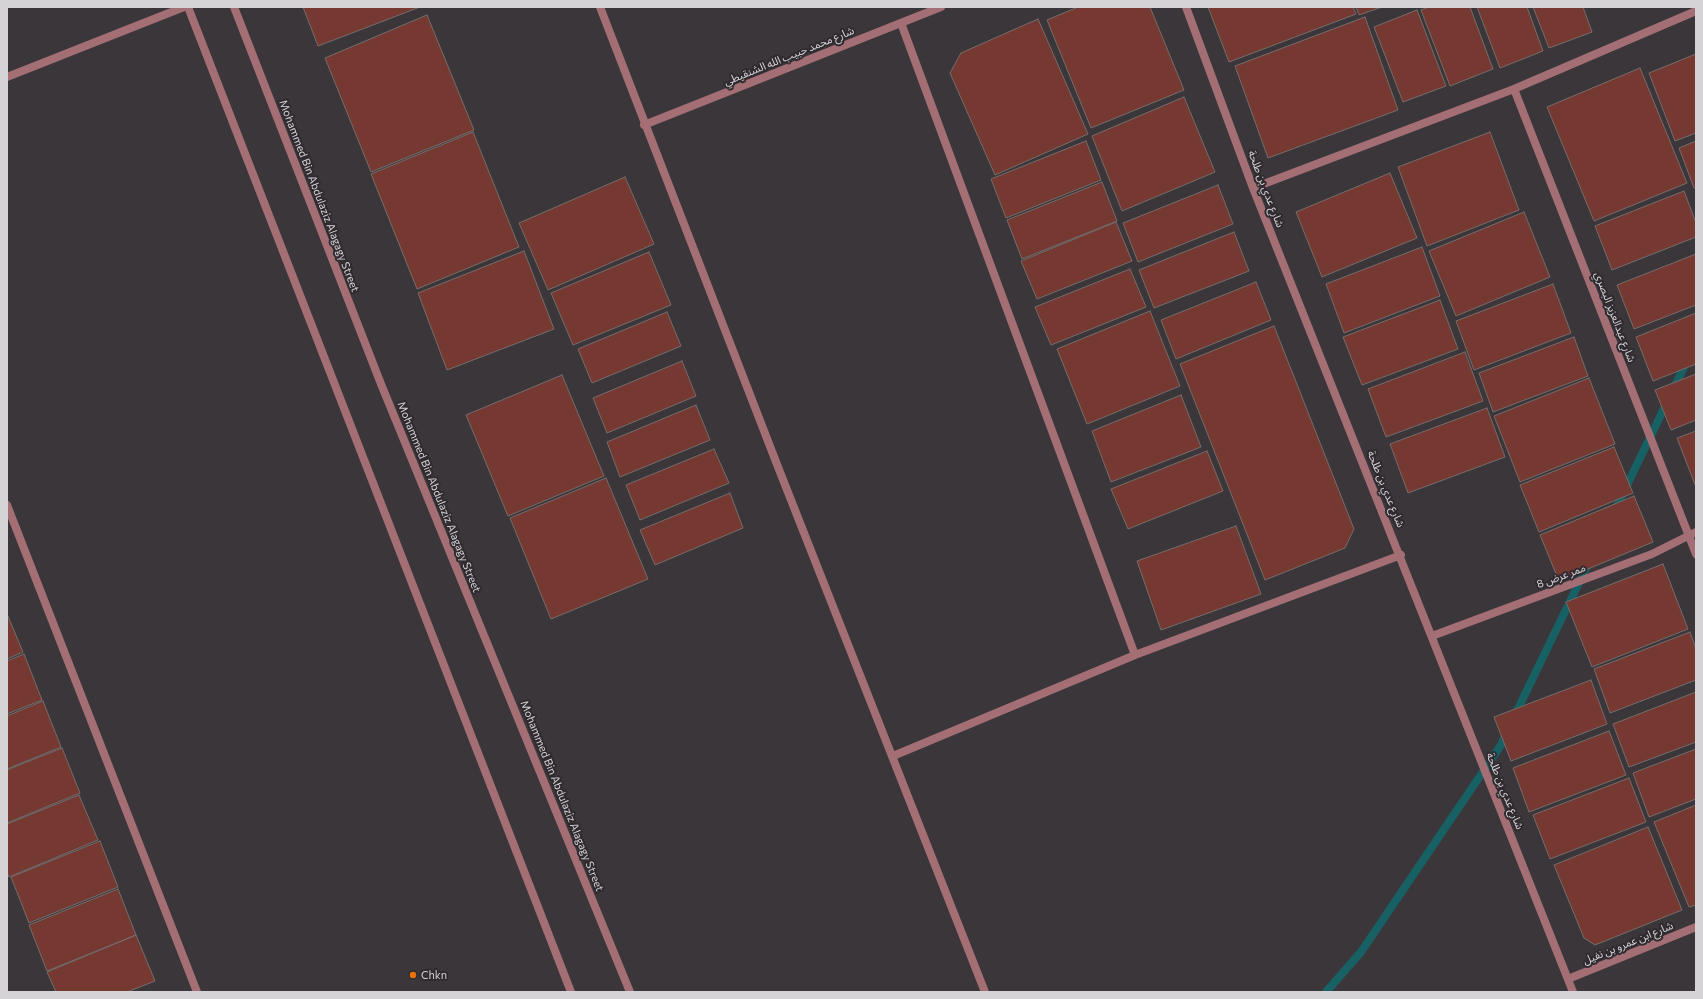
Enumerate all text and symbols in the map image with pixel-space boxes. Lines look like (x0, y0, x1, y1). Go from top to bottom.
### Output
street label: شارع محمد حبيب الله الشنقيطي (722, 24, 856, 88)
street label: Mohammed Bin Abdulaziz Alagagy Street (276, 98, 362, 294)
street label: شارع عدي بن طلحة (1245, 149, 1287, 229)
street label: شارع عبدالعزيز البصري (1592, 270, 1638, 364)
street label: Mohammed Bin Abdulaziz Alagagy Street (395, 400, 483, 594)
street label: شارع عدي بن طلحة (1365, 449, 1407, 529)
street label: ممر عرض 8 (1535, 561, 1587, 591)
street label: Mohammed Bin Abdulaziz Alagagy Street (518, 699, 606, 893)
street label: شارع عدي بن طلحة (1484, 751, 1526, 831)
street label: شارع ابن عمرو بن نفيل (1581, 919, 1675, 967)
place label: Chkn (421, 968, 447, 982)
marker: Chkn (408, 970, 418, 980)

